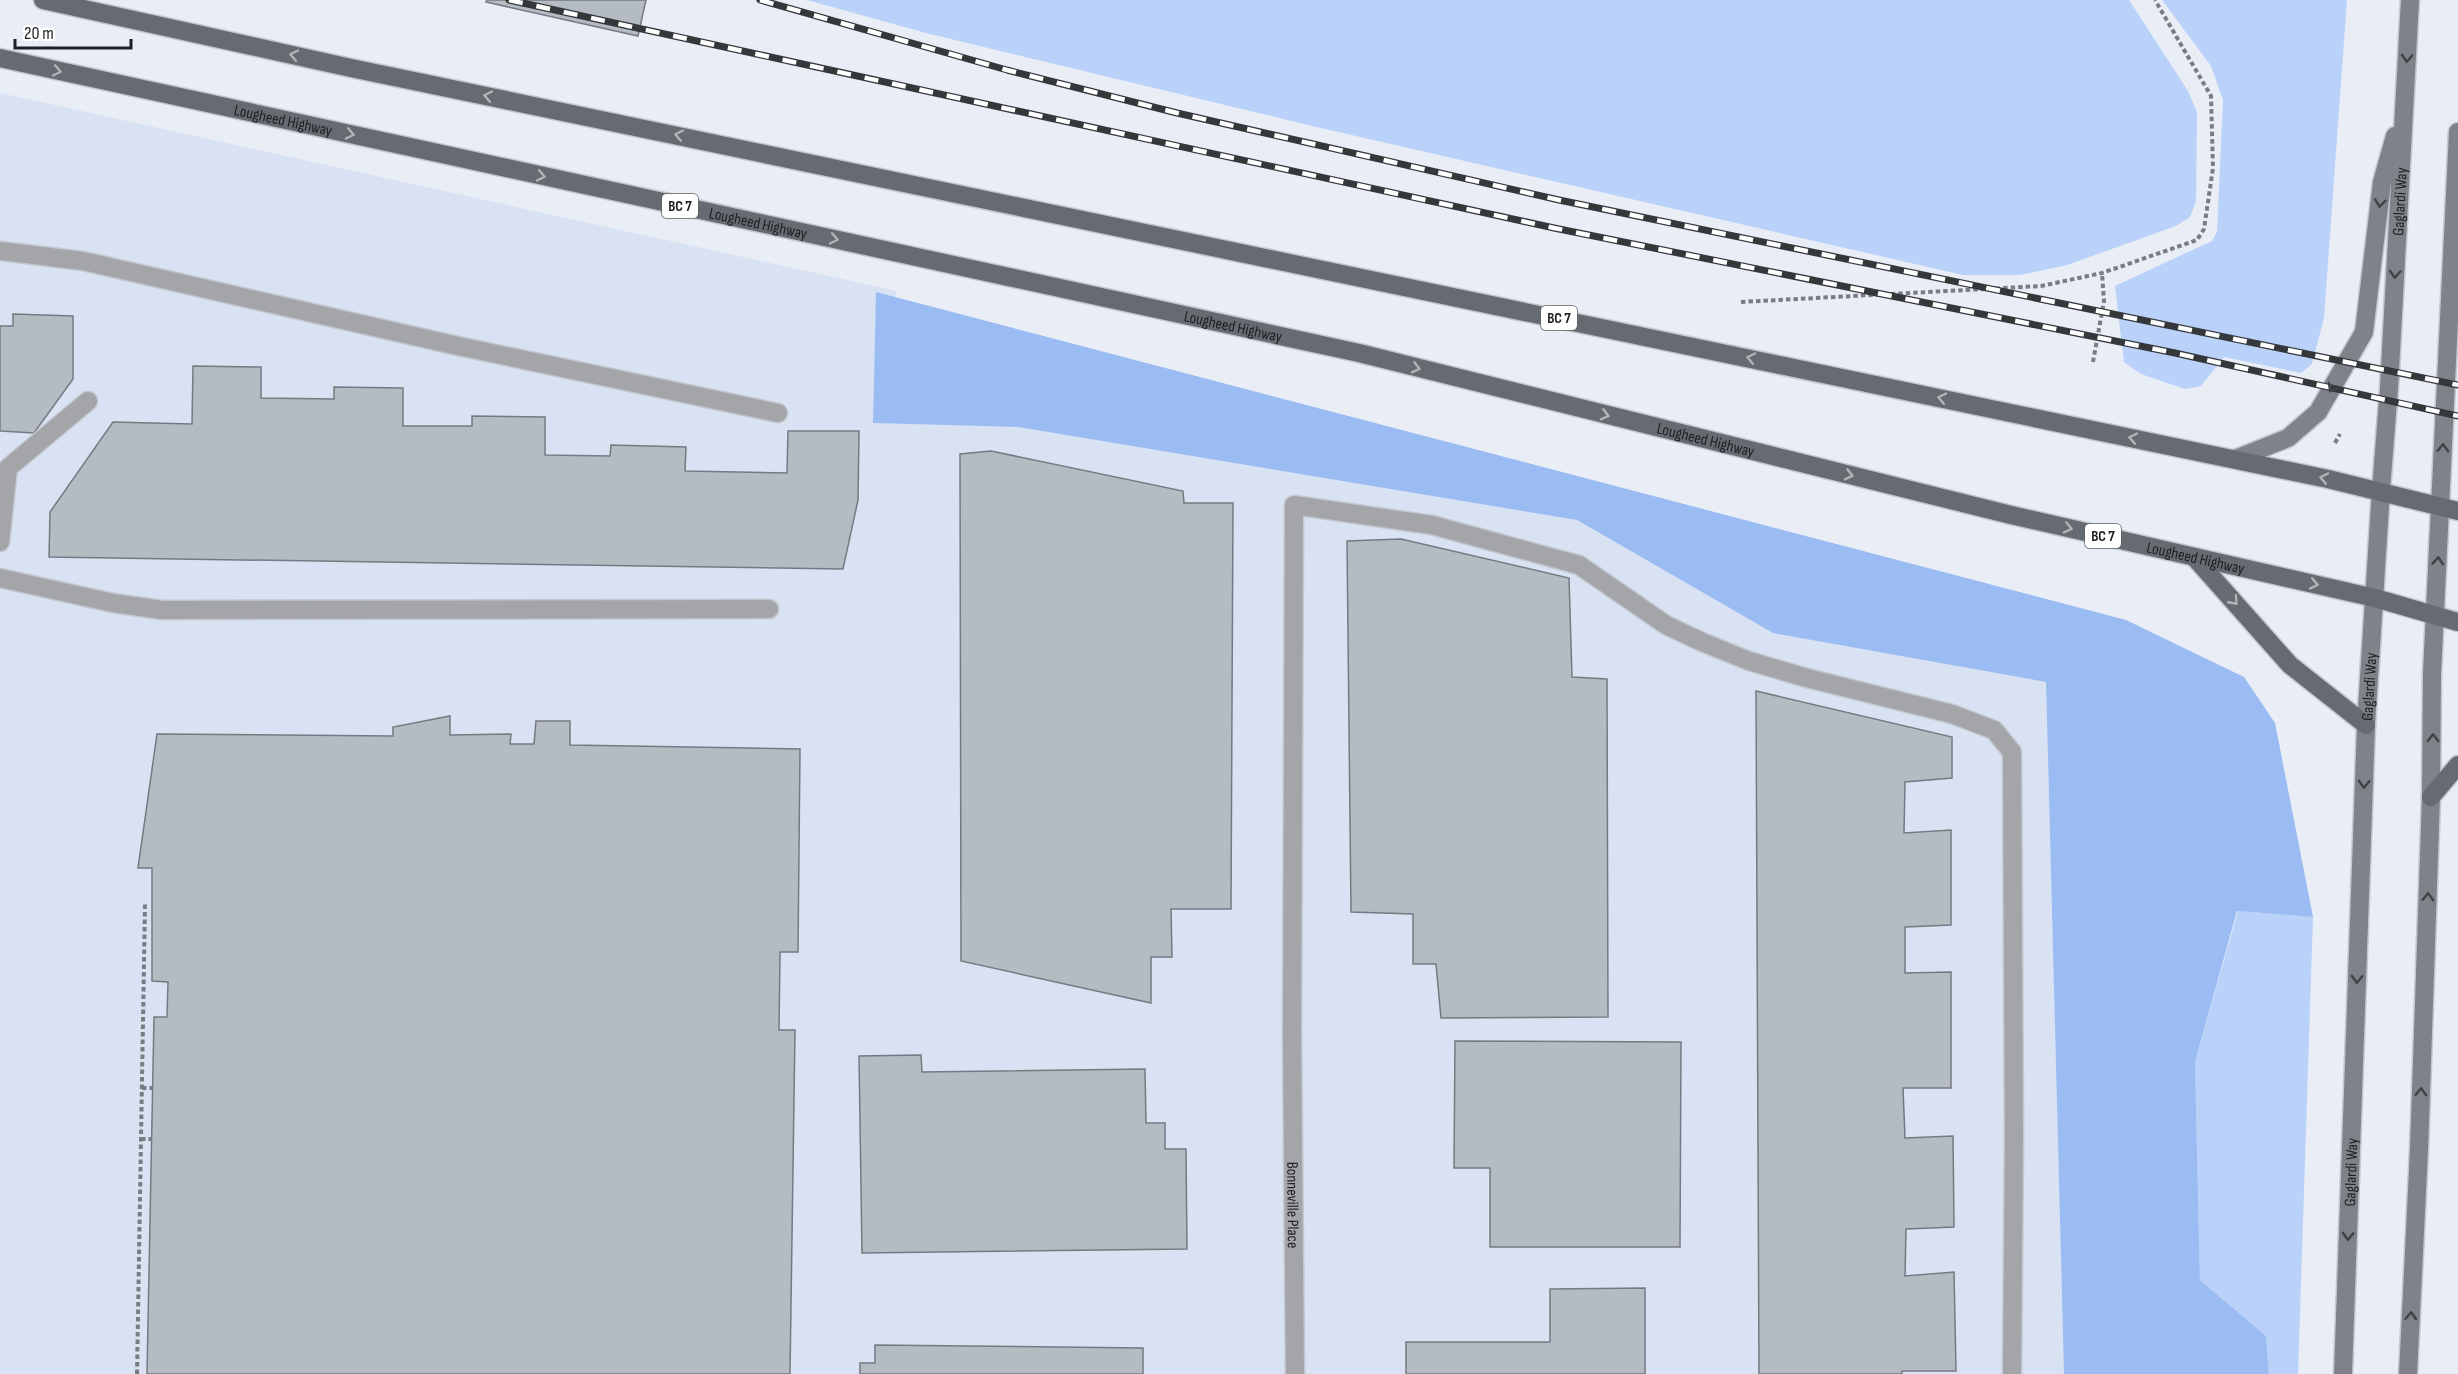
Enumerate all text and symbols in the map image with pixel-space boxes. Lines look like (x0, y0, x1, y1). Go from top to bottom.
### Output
scale bar (15, 12, 130, 50)
text: 20 m (24, 23, 54, 44)
one-way arrow (289, 50, 299, 63)
one-way arrow (2400, 54, 2413, 63)
one-way arrow (52, 64, 62, 77)
one-way arrow (483, 90, 493, 103)
street label: Lougheed Highway (232, 101, 334, 141)
one-way arrow (345, 127, 355, 140)
one-way arrow (674, 129, 684, 142)
street label: Gaglardi Way (2389, 167, 2412, 236)
one-way arrow (536, 169, 546, 182)
road number: BC 7 (662, 194, 698, 218)
one-way arrow (2374, 198, 2386, 207)
street label: Lougheed Highway (707, 204, 809, 244)
one-way arrow (829, 232, 839, 245)
one-way arrow (2389, 270, 2402, 279)
road number: BC 7 (1541, 306, 1577, 330)
street label: Lougheed Highway (1182, 307, 1284, 347)
one-way arrow (1746, 352, 1756, 365)
one-way arrow (1411, 360, 1421, 373)
one-way arrow (2328, 382, 2339, 392)
one-way arrow (1937, 392, 1947, 405)
one-way arrow (1600, 408, 1610, 421)
street label: Lougheed Highway (1655, 419, 1756, 462)
one-way arrow (2128, 432, 2138, 445)
one-way arrow (2437, 443, 2450, 452)
one-way arrow (1844, 468, 1854, 481)
one-way arrow (2319, 472, 2329, 485)
one-way arrow (2063, 521, 2073, 534)
road number: BC 7 (2085, 524, 2121, 548)
street label: Lougheed Highway (2145, 538, 2246, 579)
one-way arrow (2431, 556, 2444, 565)
one-way arrow (2308, 576, 2318, 589)
one-way arrow (2227, 595, 2238, 605)
street label: Gaglardi Way (2358, 652, 2382, 721)
one-way arrow (2426, 734, 2439, 743)
one-way arrow (2358, 779, 2371, 788)
one-way arrow (2421, 892, 2434, 901)
one-way arrow (2351, 974, 2363, 983)
one-way arrow (2414, 1087, 2427, 1096)
street label: Gaglardi Way (2341, 1138, 2362, 1207)
street label: Bonneville Place (1282, 1162, 1302, 1248)
one-way arrow (2341, 1232, 2354, 1241)
one-way arrow (2404, 1311, 2417, 1320)

